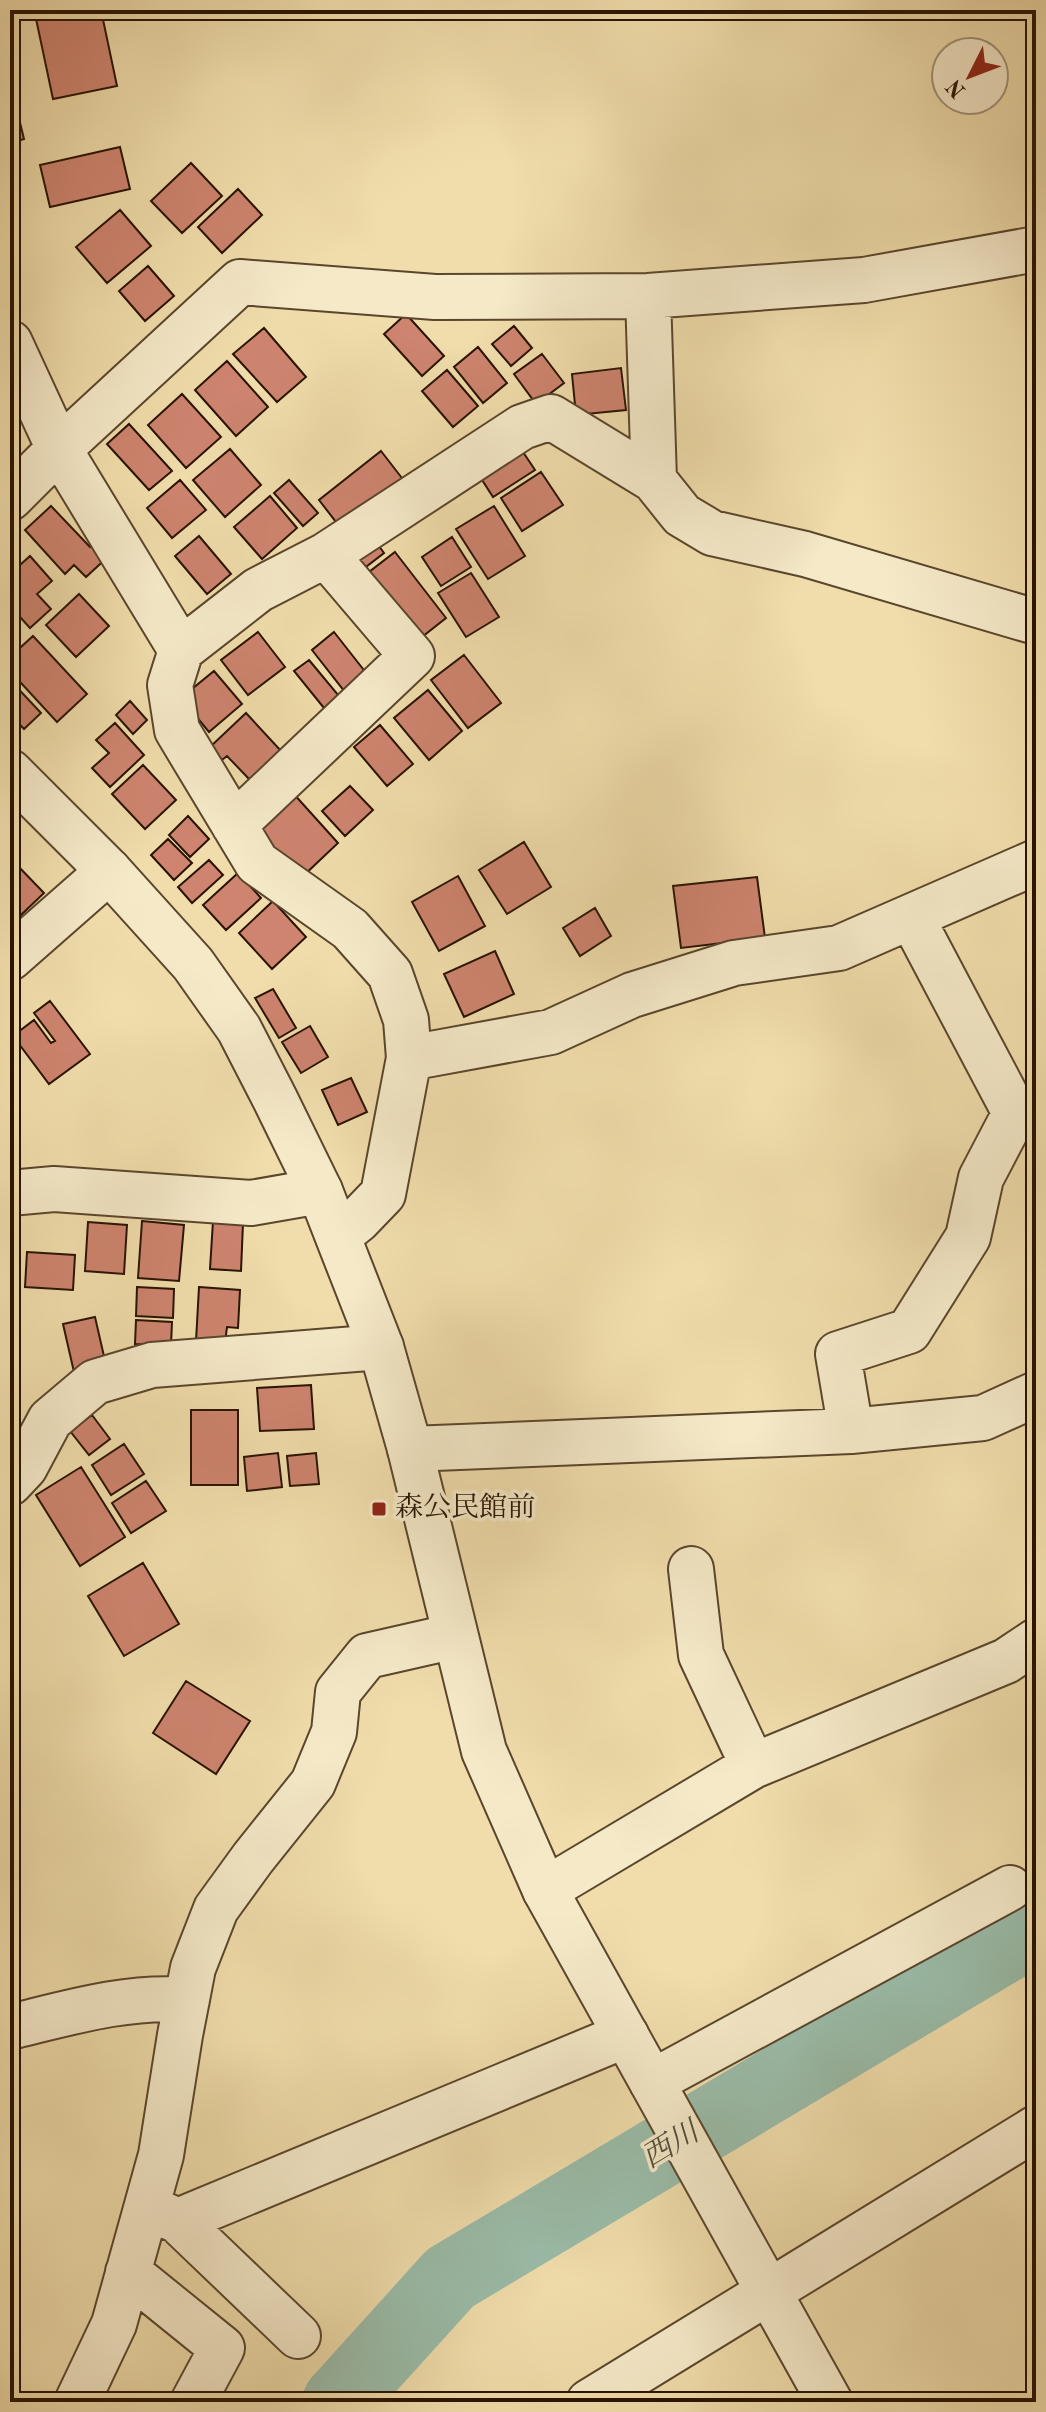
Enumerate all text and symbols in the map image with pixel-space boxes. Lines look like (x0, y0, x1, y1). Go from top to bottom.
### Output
north arrow (930, 36, 1010, 116)
text: N (943, 74, 970, 102)
place label: 森公民館前 (395, 1492, 535, 1523)
marker: 森公民館前 (370, 1500, 388, 1518)
water label: 西川 (637, 2114, 707, 2174)

